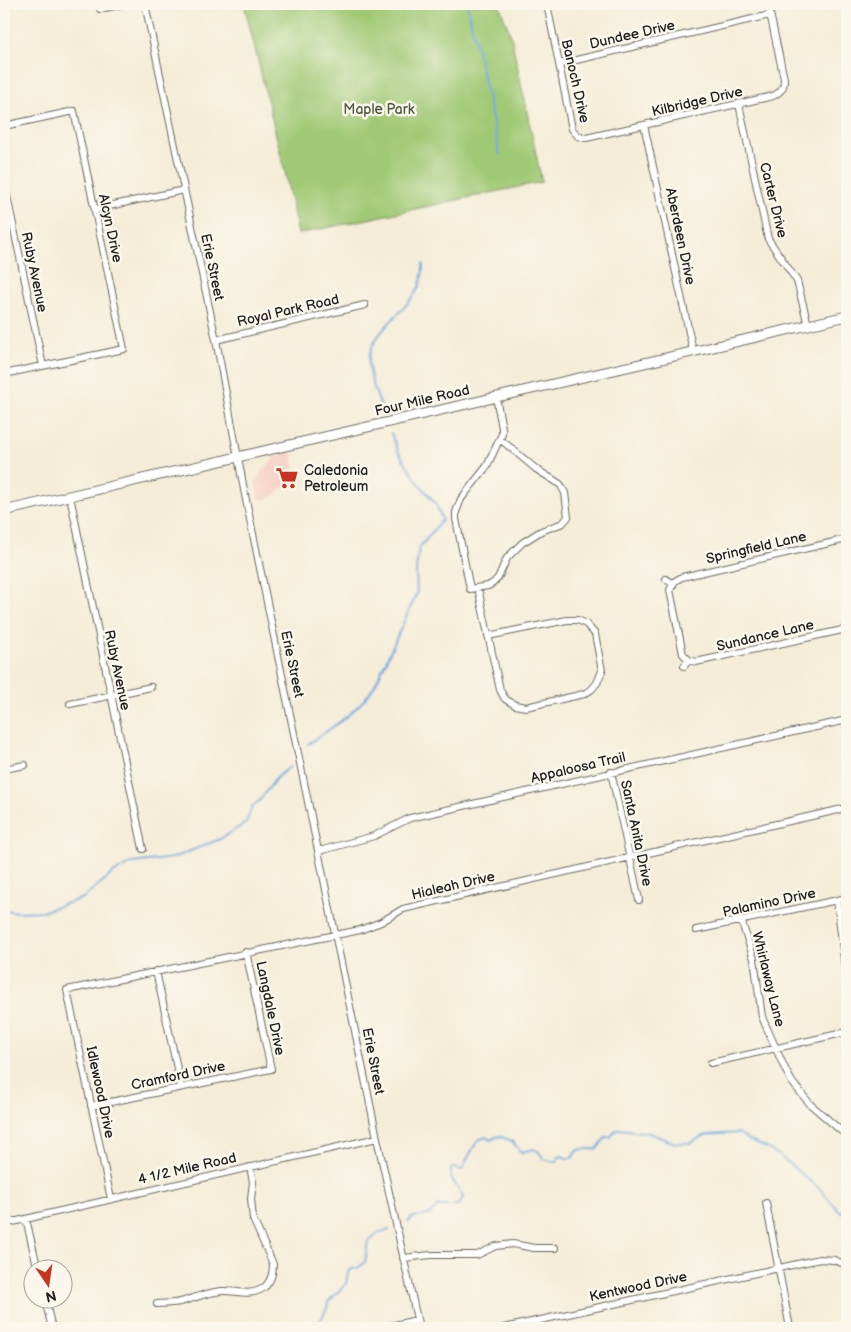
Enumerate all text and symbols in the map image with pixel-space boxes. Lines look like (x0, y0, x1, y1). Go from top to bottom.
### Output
street label: Dundee Drive (588, 16, 677, 53)
street label: Banoch Drive (558, 38, 593, 125)
street label: Kilbridge Drive (650, 83, 744, 120)
park label: Maple Park (343, 101, 415, 118)
street label: Carter Drive (756, 161, 791, 240)
street label: Aberdeen Drive (662, 186, 699, 286)
street label: Alcyn Drive (95, 192, 126, 264)
street label: Ruby Avenue (18, 230, 51, 314)
street label: Erie Street (197, 232, 228, 303)
street label: Royal Park Road (235, 290, 341, 330)
street label: Four Mile Road (373, 381, 471, 420)
place label: Caledonia Petroleum (304, 462, 368, 495)
supermarket icon: Caledonia Petroleum (274, 465, 300, 491)
street label: Springfield Lane (704, 528, 808, 567)
street label: Sundance Lane (715, 616, 815, 655)
street label: Ruby Avenue (101, 628, 134, 712)
street label: Erie Street (277, 629, 308, 700)
street label: Appaloosa Trail (529, 748, 627, 787)
street label: Santa Anita Drive (617, 778, 656, 888)
street label: Hialeah Drive (410, 868, 496, 903)
street label: Palamino Drive (721, 884, 817, 921)
street label: Whirlaway Lane (748, 930, 789, 1028)
street label: Langdale Drive (252, 960, 289, 1057)
street label: Erie Street (359, 1026, 388, 1097)
street label: Idlewood Drive (82, 1045, 119, 1140)
street label: Cramford Drive (130, 1057, 227, 1094)
street label: 4 1/2 Mile Road (136, 1149, 238, 1188)
north arrow (22, 1260, 72, 1310)
street label: Kentwood Drive (588, 1268, 688, 1305)
text: N (44, 1287, 58, 1306)

